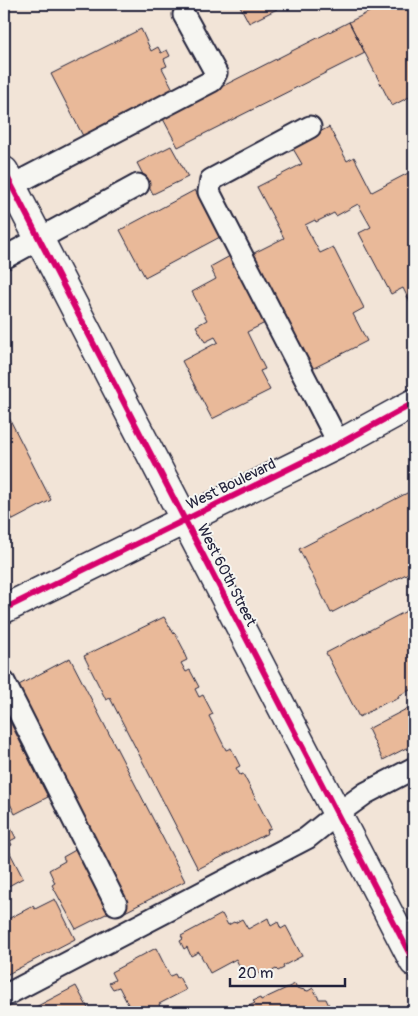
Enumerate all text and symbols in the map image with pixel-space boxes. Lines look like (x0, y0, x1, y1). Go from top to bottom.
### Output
street label: West Boulevard (183, 455, 279, 514)
street label: West 60th Street (193, 521, 261, 630)
scale bar (230, 956, 346, 988)
text: 20 m (238, 964, 273, 983)

